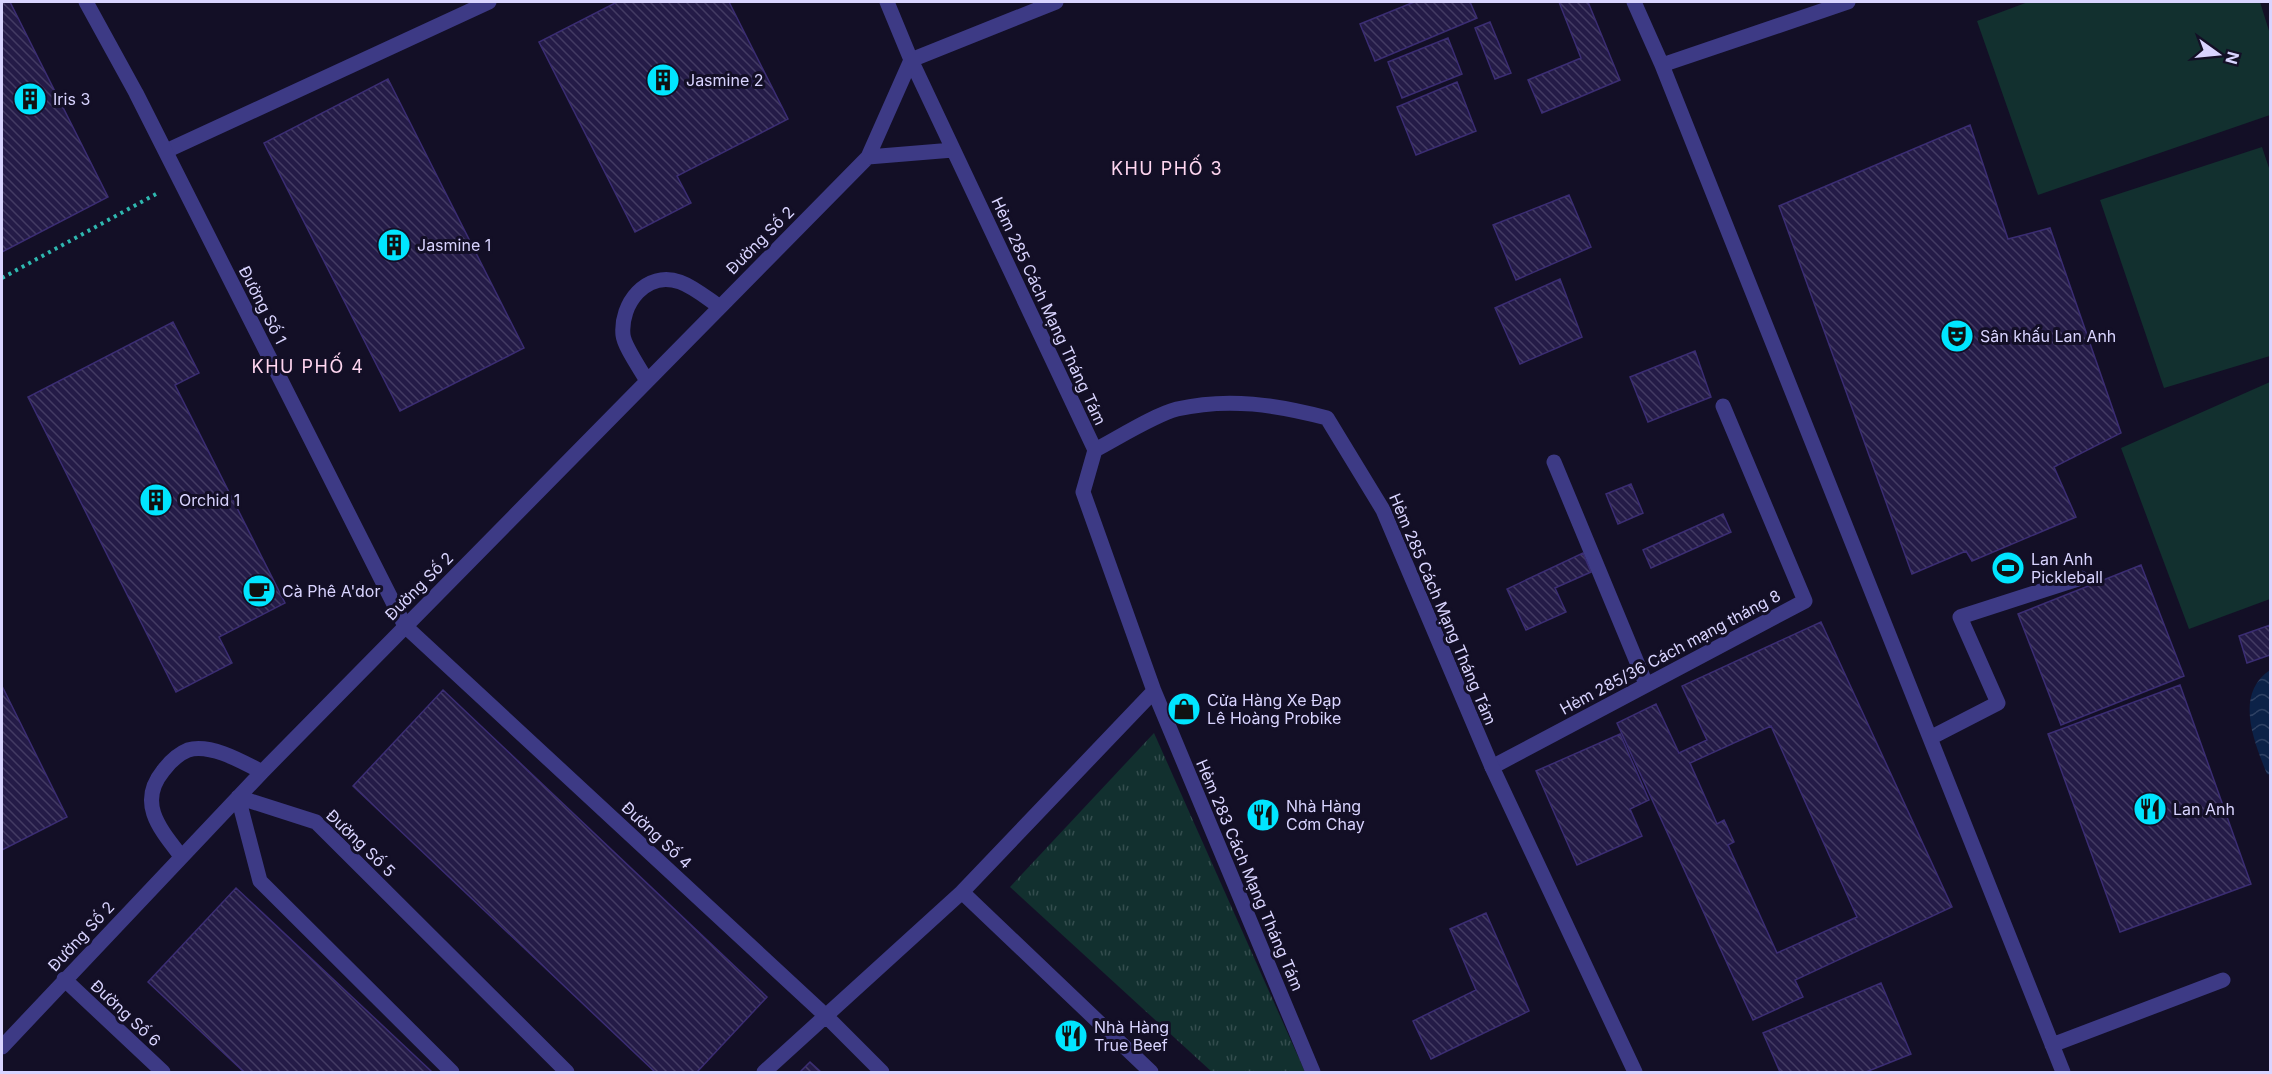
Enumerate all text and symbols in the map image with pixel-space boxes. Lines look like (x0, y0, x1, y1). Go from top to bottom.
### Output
north arrow (2188, 24, 2248, 84)
text: N (2221, 49, 2244, 66)
building icon: Jasmine 2 (645, 62, 681, 98)
place label: Jasmine 2 (686, 70, 764, 90)
building icon: Iris 3 (12, 81, 48, 117)
place label: Iris 3 (53, 89, 90, 109)
district label: KHU PHỐ 3 (1111, 154, 1223, 179)
street label: Hẻm 285 Cách Mạng Tháng Tám (987, 194, 1111, 428)
street label: Đường Số 2 (722, 202, 798, 278)
building icon: Jasmine 1 (376, 227, 412, 263)
place label: Jasmine 1 (417, 235, 491, 255)
street label: Đường Số 1 (235, 263, 291, 347)
theatre icon: Sân khấu Lan Anh (1939, 318, 1975, 354)
place label: Sân khấu Lan Anh (1980, 326, 2116, 346)
district label: KHU PHỐ 4 (252, 352, 364, 377)
building icon: Orchid 1 (138, 482, 174, 518)
place label: Orchid 1 (179, 490, 240, 510)
street label: Hẻm 285 Cách Mạng Tháng Tám (1385, 490, 1501, 728)
street label: Đường Số 2 (381, 548, 457, 624)
place label: Lan Anh Pickleball (2031, 549, 2103, 587)
sports icon: Lan Anh Pickleball (1990, 550, 2026, 586)
cafe icon: Cà Phê A'dor (241, 573, 277, 609)
place label: Cà Phê A'dor (282, 581, 380, 601)
street label: Hẻm 285/36 Cách mạng tháng 8 (1556, 585, 1784, 719)
place label: Cửa Hàng Xe Đạp Lê Hoàng Probike (1207, 690, 1341, 728)
shop icon: Cửa Hàng Xe Đạp Lê Hoàng Probike (1166, 691, 1202, 727)
street label: Hẻm 283 Cách Mạng Tháng Tám (1192, 756, 1308, 994)
restaurant icon: Lan Anh (2132, 791, 2168, 827)
place label: Nhà Hàng Cơm Chay (1286, 796, 1365, 834)
street label: Đường Số 4 (618, 797, 696, 873)
restaurant icon: Nhà Hàng Cơm Chay (1245, 797, 1281, 833)
place label: Lan Anh (2173, 799, 2235, 819)
street label: Đường Số 5 (322, 805, 400, 881)
street label: Đường Số 2 (44, 897, 118, 975)
street label: Đường Số 6 (87, 976, 165, 1050)
place label: Nhà Hàng True Beef (1094, 1017, 1169, 1055)
restaurant icon: Nhà Hàng True Beef (1053, 1018, 1089, 1054)

